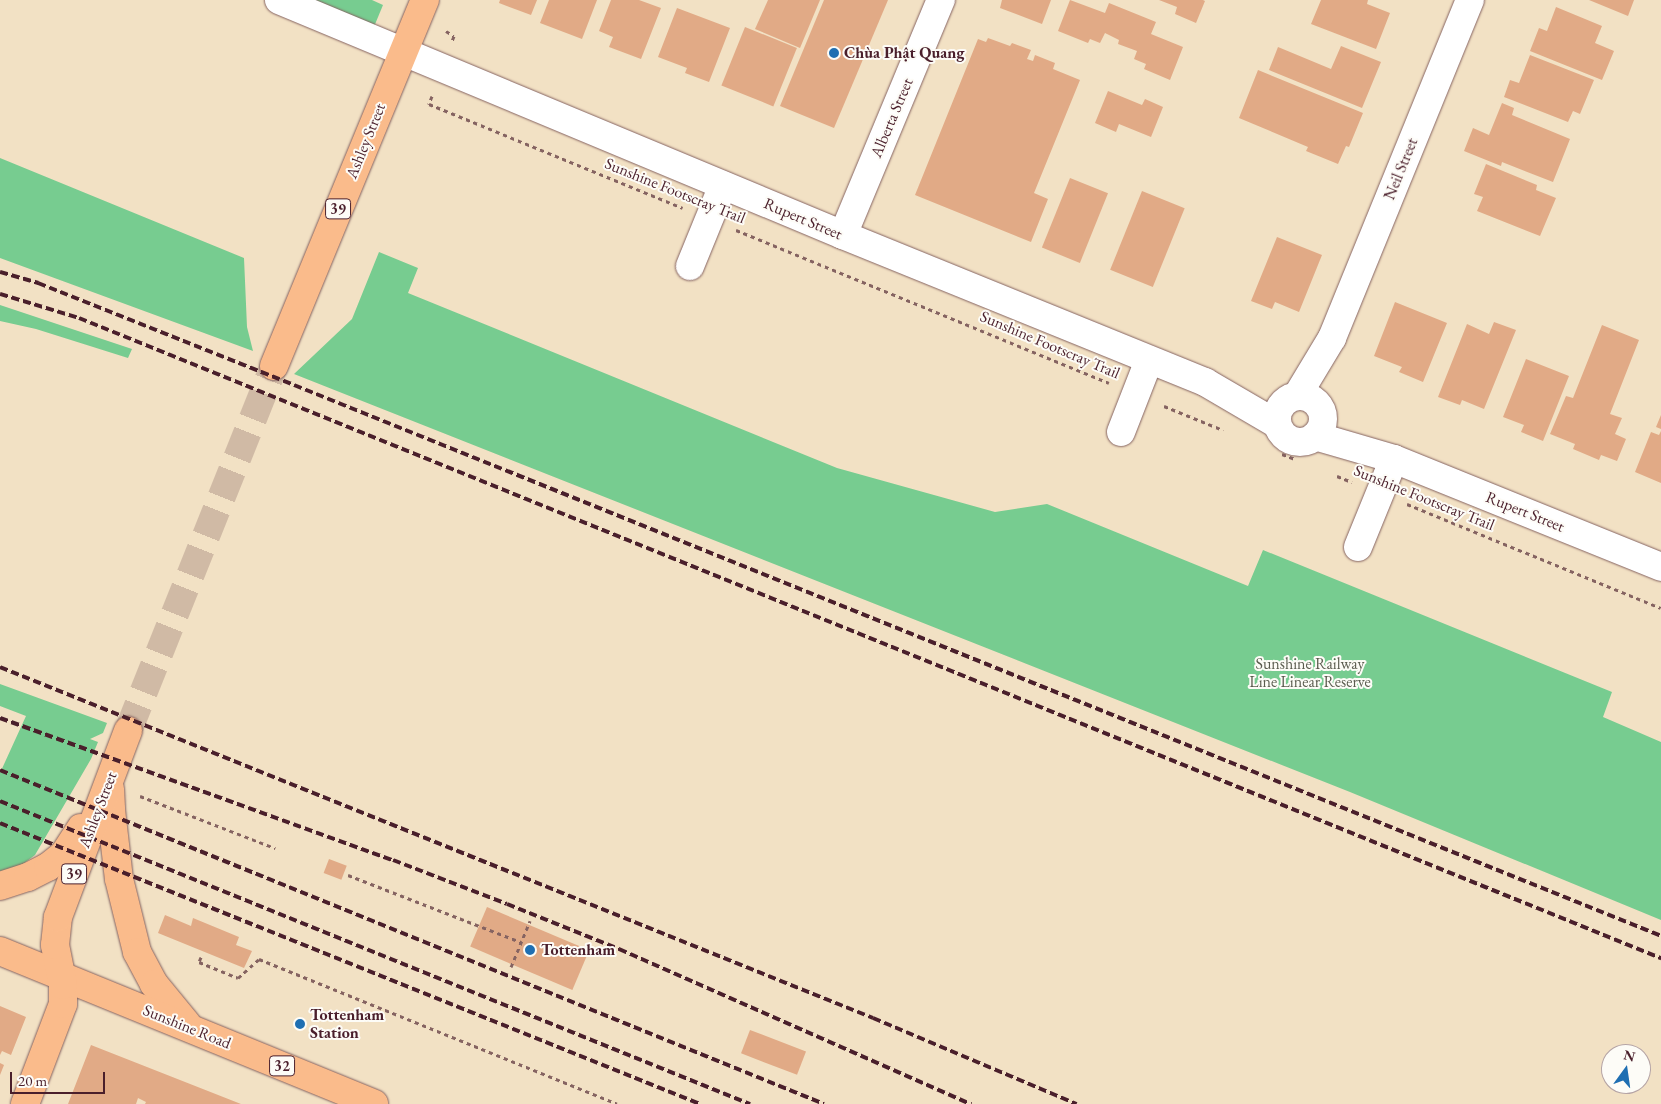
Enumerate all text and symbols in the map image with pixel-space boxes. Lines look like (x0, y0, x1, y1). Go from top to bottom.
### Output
place label: Chùa Phật Quang (844, 43, 964, 63)
marker: Chùa Phật Quang (828, 47, 840, 59)
street label: Alberta Street (867, 75, 917, 161)
street label: Ashley Street (342, 100, 390, 182)
street label: Neil Street (1380, 135, 1422, 203)
street label: Sunshine Footscray Trail (602, 154, 748, 228)
street label: Rupert Street (761, 194, 845, 244)
road number: 39 (324, 196, 352, 222)
street label: Sunshine Footscray Trail (977, 307, 1123, 383)
street label: Sunshine Footscray Trail (1351, 461, 1497, 535)
street label: Rupert Street (1483, 488, 1567, 536)
park label: Sunshine Railway Line Linear Reserve (1249, 654, 1371, 692)
street label: Ashley Street (75, 769, 121, 851)
road number: 39 (60, 862, 88, 886)
place label: Tottenham (541, 940, 615, 960)
marker: Tottenham (523, 943, 537, 957)
street label: Sunshine Road (140, 1001, 234, 1053)
place label: Tottenham Station (310, 1005, 384, 1043)
marker: Tottenham Station (294, 1018, 306, 1030)
north arrow (1601, 1044, 1651, 1094)
text: N (1622, 1045, 1637, 1066)
road number: 32 (268, 1054, 296, 1078)
scale bar (12, 1062, 108, 1094)
text: 20 m (18, 1071, 47, 1090)

